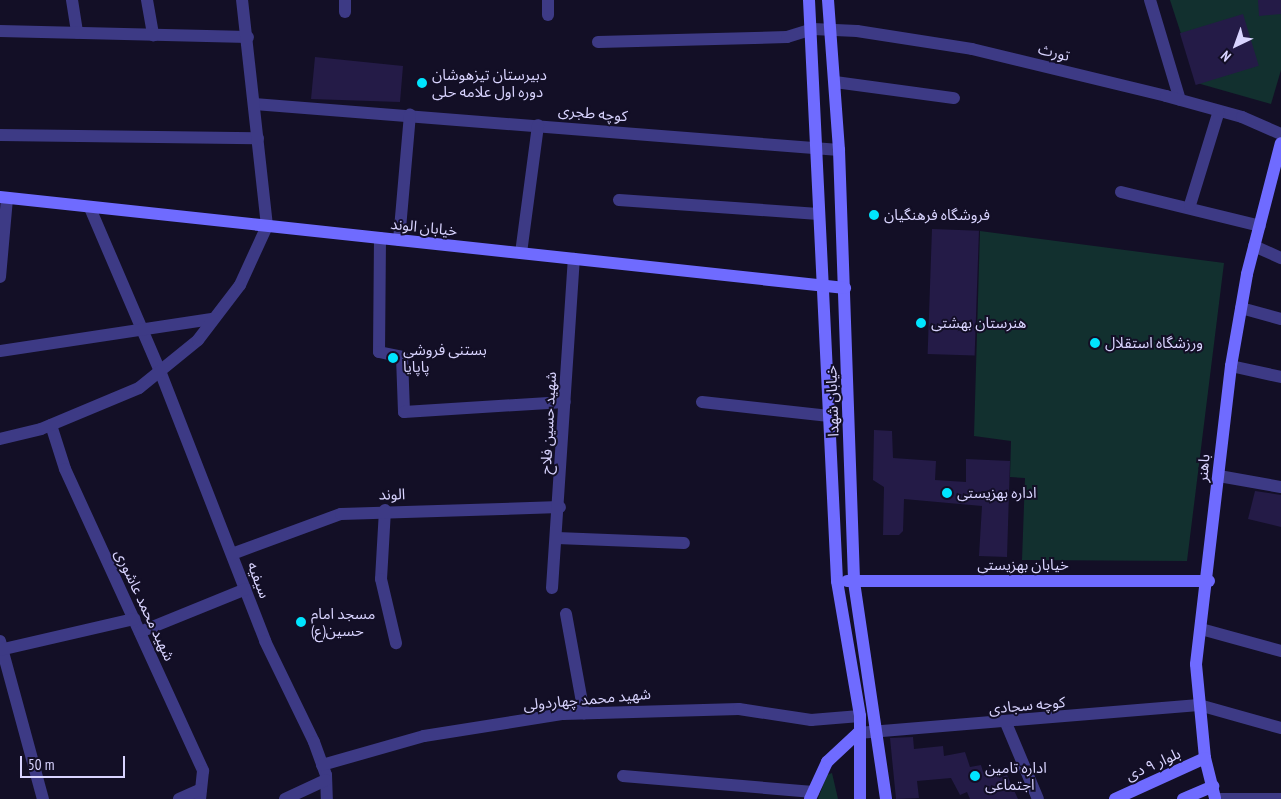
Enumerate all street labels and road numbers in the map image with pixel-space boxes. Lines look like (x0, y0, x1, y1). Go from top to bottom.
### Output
street label: تورث (1036, 39, 1072, 65)
street label: کوچه طجری (558, 101, 628, 125)
street label: خیابان الوند (390, 215, 458, 239)
street label: خیابان شهدا (822, 365, 842, 437)
street label: شهید حسین فلاح (536, 371, 560, 475)
street label: باهنر (1193, 453, 1213, 483)
street label: الوند (379, 485, 405, 503)
street label: شهید محمد عاشوری (111, 546, 179, 664)
street label: خیابان بهزیستی (977, 556, 1069, 574)
street label: سیفیه (244, 559, 274, 601)
street label: شهید محمد چهاردولی (522, 684, 652, 714)
street label: کوچه سجادی (988, 693, 1066, 717)
street label: بلوار ۹ دی (1123, 744, 1183, 784)

